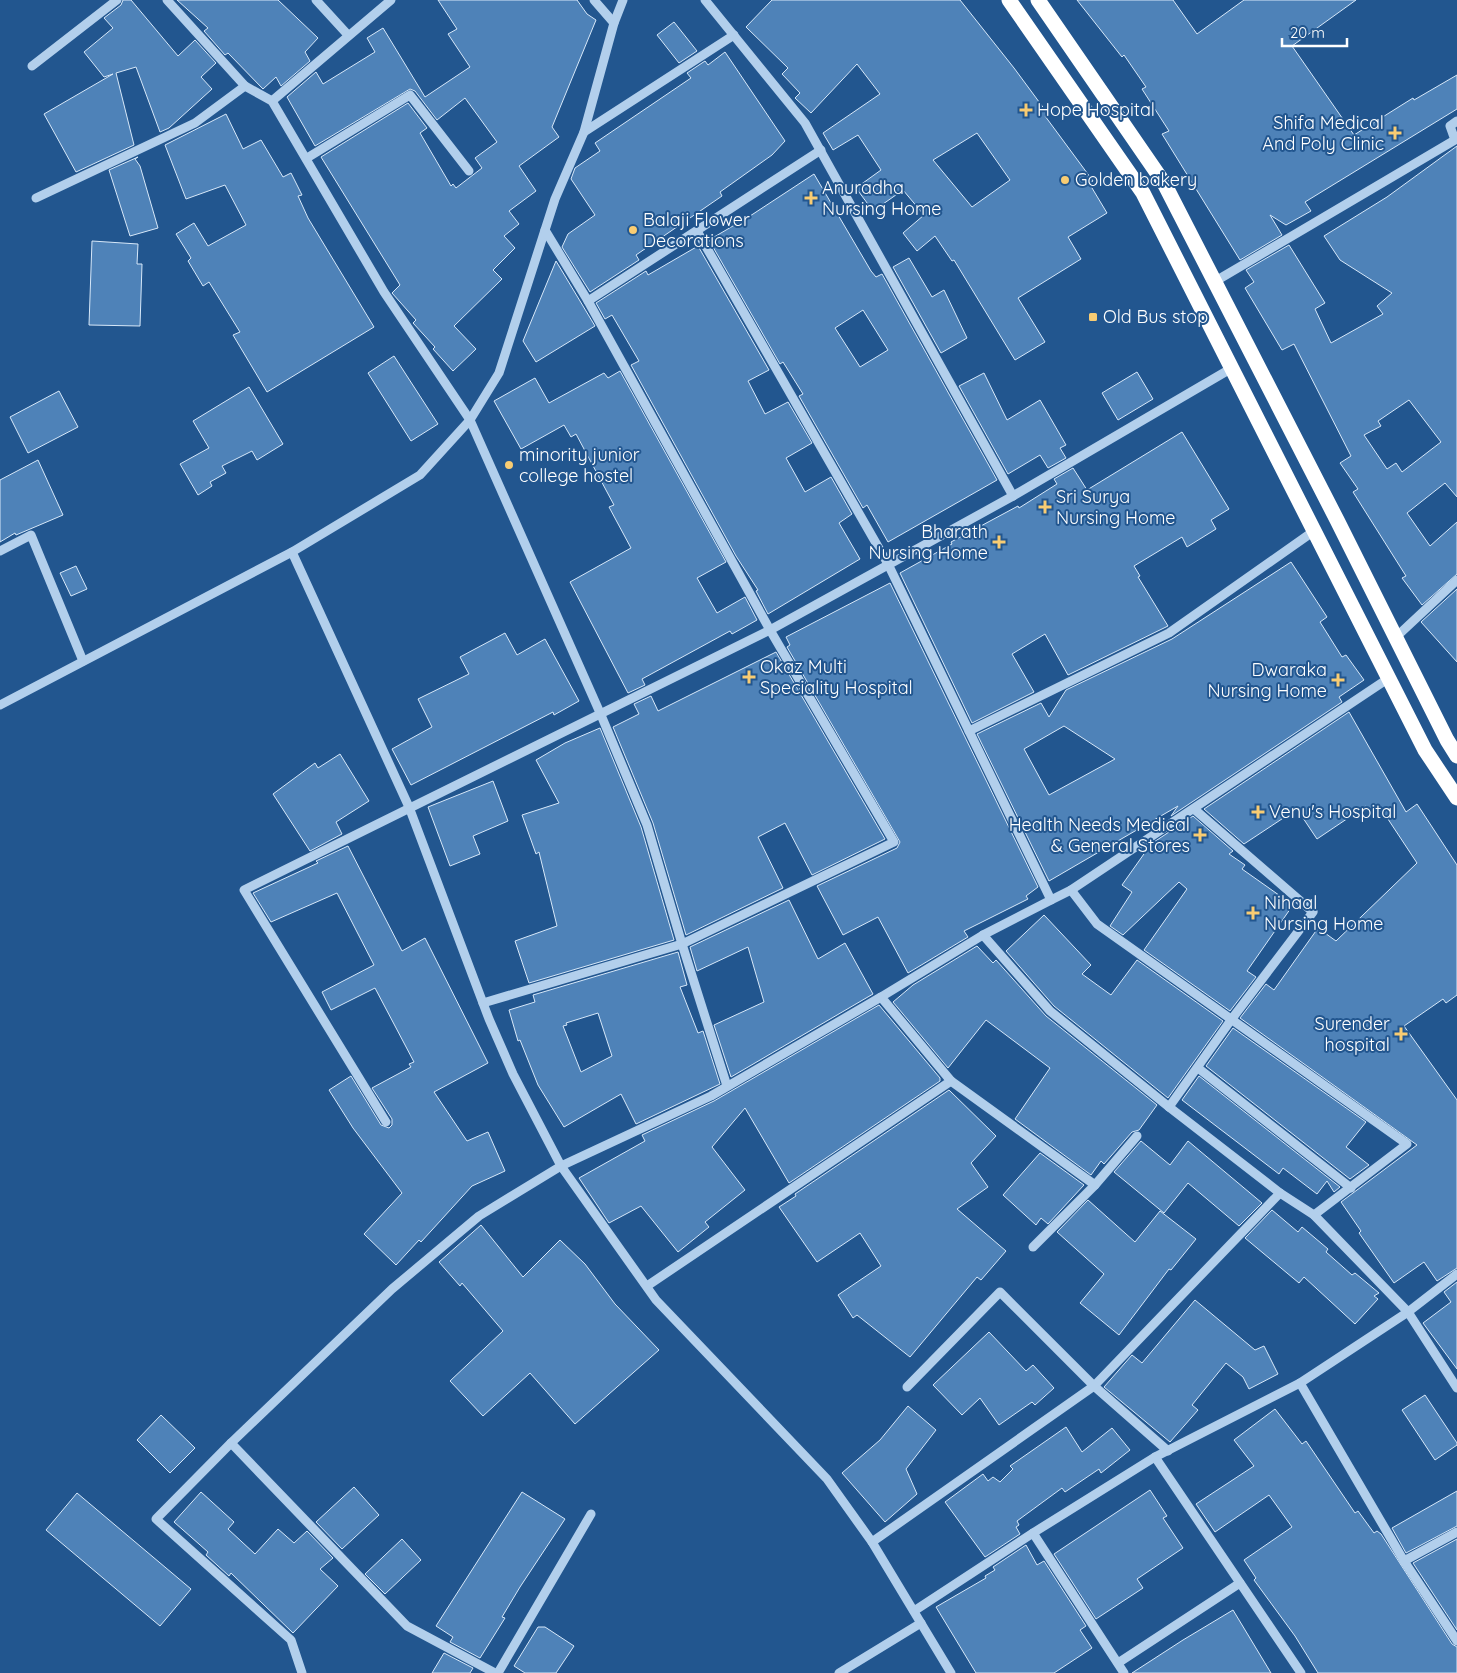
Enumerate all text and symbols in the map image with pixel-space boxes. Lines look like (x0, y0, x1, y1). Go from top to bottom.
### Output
scale bar (1282, 15, 1347, 47)
text: 20 m (1290, 23, 1325, 42)
place label: Hope Hospital (1037, 98, 1155, 121)
marker: Hope Hospital (1019, 103, 1033, 117)
place label: Shifa Medical And Poly Clinic (1262, 111, 1384, 155)
marker: Shifa Medical And Poly Clinic (1388, 126, 1402, 140)
place label: Golden bakery (1075, 168, 1197, 191)
marker: Golden bakery (1059, 174, 1071, 186)
place label: Anuradha Nursing Home (822, 176, 942, 220)
marker: Anuradha Nursing Home (804, 191, 818, 205)
place label: Balaji Flower Decorations (643, 208, 750, 252)
marker: Balaji Flower Decorations (627, 224, 639, 236)
place label: Old Bus stop (1103, 305, 1208, 328)
marker: Old Bus stop (1087, 311, 1099, 323)
place label: minority junior college hostel (519, 443, 640, 487)
marker: minority junior college hostel (503, 459, 515, 471)
place label: Sri Surya Nursing Home (1056, 485, 1176, 529)
marker: Sri Surya Nursing Home (1038, 500, 1052, 514)
place label: Bharath Nursing Home (868, 520, 988, 564)
marker: Bharath Nursing Home (992, 535, 1006, 549)
place label: Okaz Multi Speciality Hospital (760, 655, 913, 699)
place label: Dwaraka Nursing Home (1207, 658, 1327, 702)
marker: Okaz Multi Speciality Hospital (742, 670, 756, 684)
marker: Dwaraka Nursing Home (1331, 673, 1345, 687)
place label: Venu's Hospital (1269, 800, 1396, 823)
marker: Venu's Hospital (1251, 805, 1265, 819)
place label: Health Needs Medical & General Stores (1009, 813, 1190, 857)
marker: Health Needs Medical & General Stores (1194, 829, 1206, 841)
place label: Nihaal Nursing Home (1264, 891, 1384, 935)
marker: Nihaal Nursing Home (1246, 906, 1260, 920)
place label: Surender hospital (1315, 1012, 1390, 1056)
marker: Surender hospital (1394, 1027, 1408, 1041)

